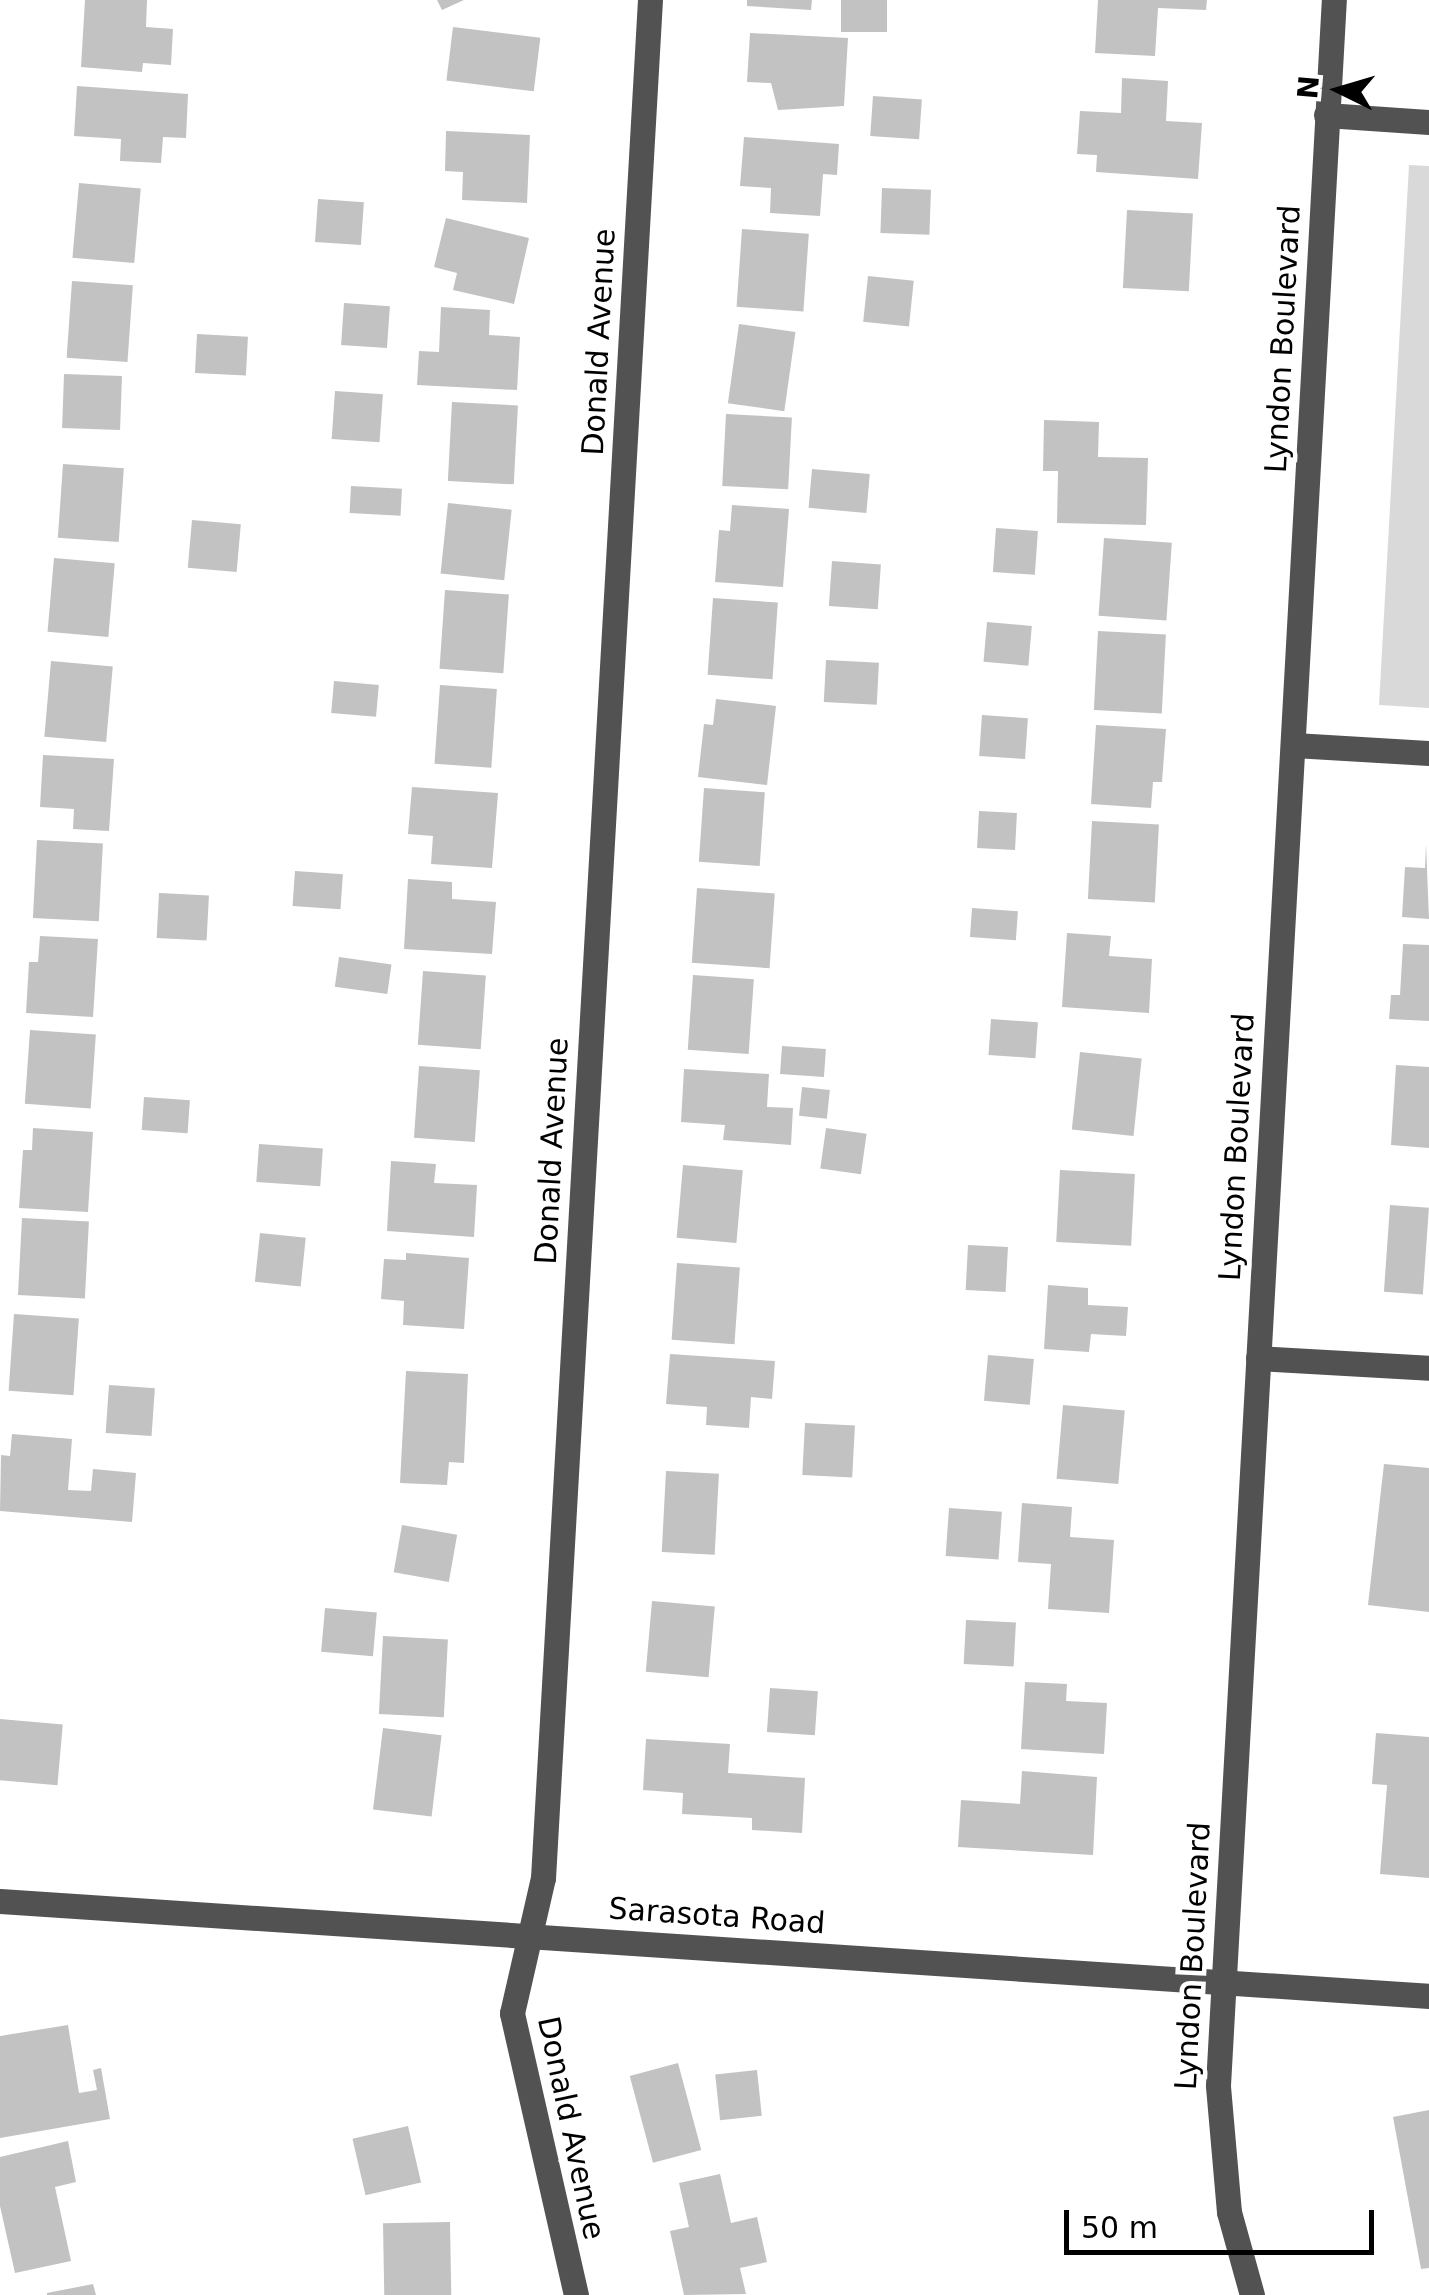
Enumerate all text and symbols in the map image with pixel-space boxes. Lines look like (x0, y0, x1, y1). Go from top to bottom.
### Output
north arrow (1289, 40, 1389, 140)
text: N (1291, 74, 1326, 100)
street label: Lyndon Boulevard (1258, 204, 1308, 474)
street label: Donald Avenue (575, 228, 623, 456)
street label: Lyndon Boulevard (1212, 1012, 1262, 1282)
street label: Donald Avenue (528, 1037, 576, 1265)
street label: Lyndon Boulevard (1168, 1821, 1218, 2091)
street label: Sarasota Road (607, 1890, 827, 1942)
street label: Donald Avenue (530, 2013, 612, 2243)
scale bar (1069, 2190, 1379, 2252)
text: 50 m (1081, 2210, 1158, 2245)

